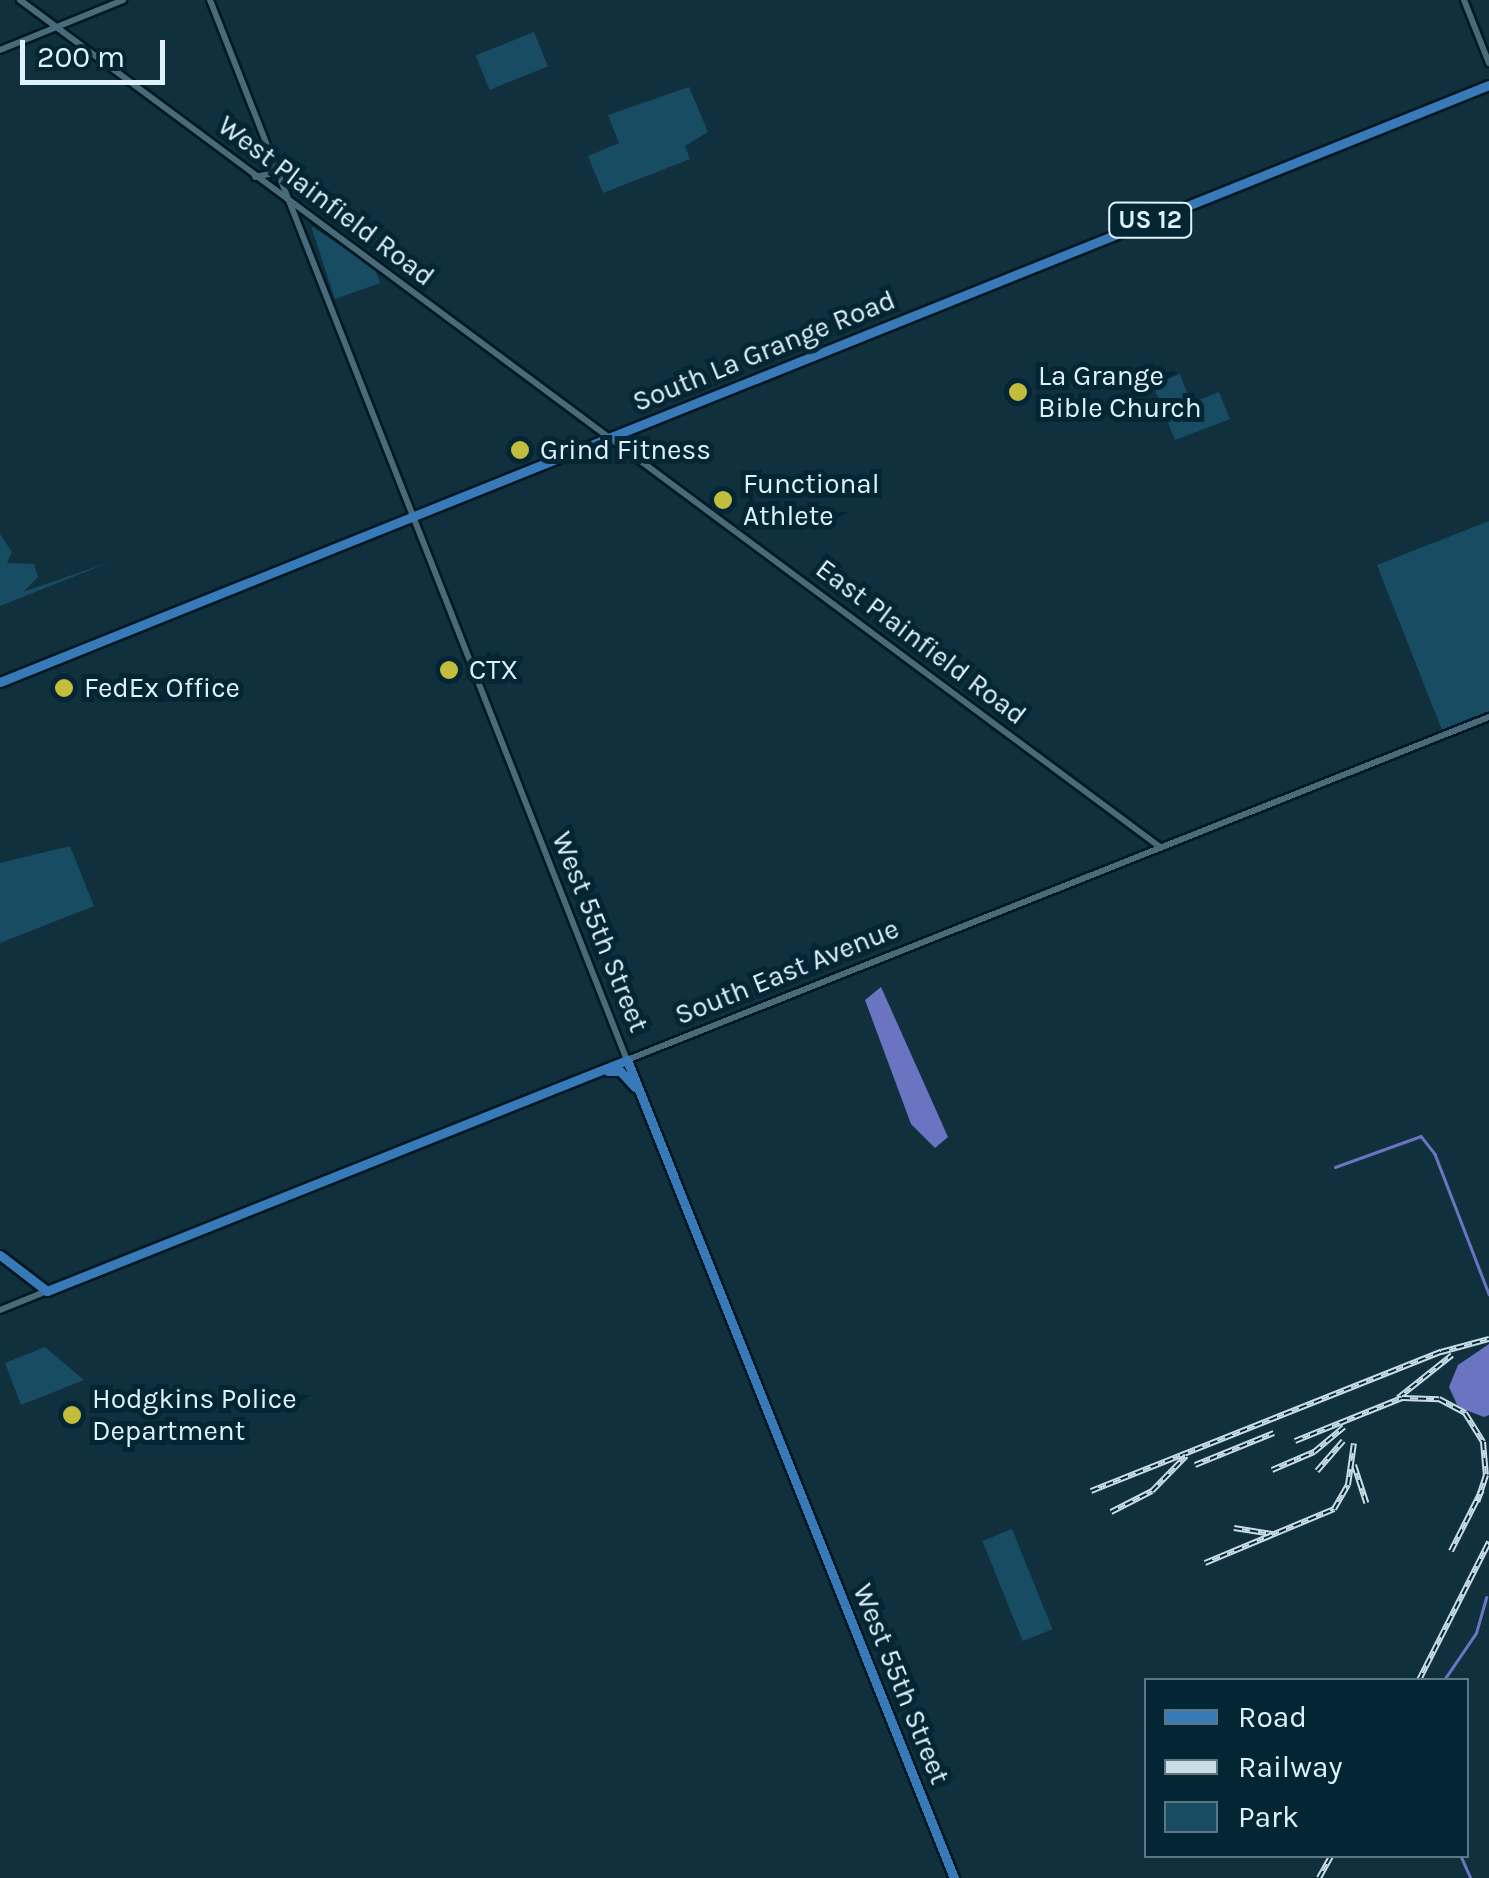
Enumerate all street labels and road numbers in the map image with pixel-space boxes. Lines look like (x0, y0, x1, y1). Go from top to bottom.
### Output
street label: West Plainfield Road (211, 109, 441, 293)
road number: US 12 (1108, 200, 1192, 240)
street label: South La Grange Road (628, 283, 900, 419)
street label: East Plainfield Road (809, 552, 1033, 732)
street label: West 55th Street (545, 827, 655, 1037)
street label: South East Avenue (670, 912, 904, 1032)
street label: West 55th Street (846, 1579, 956, 1789)

